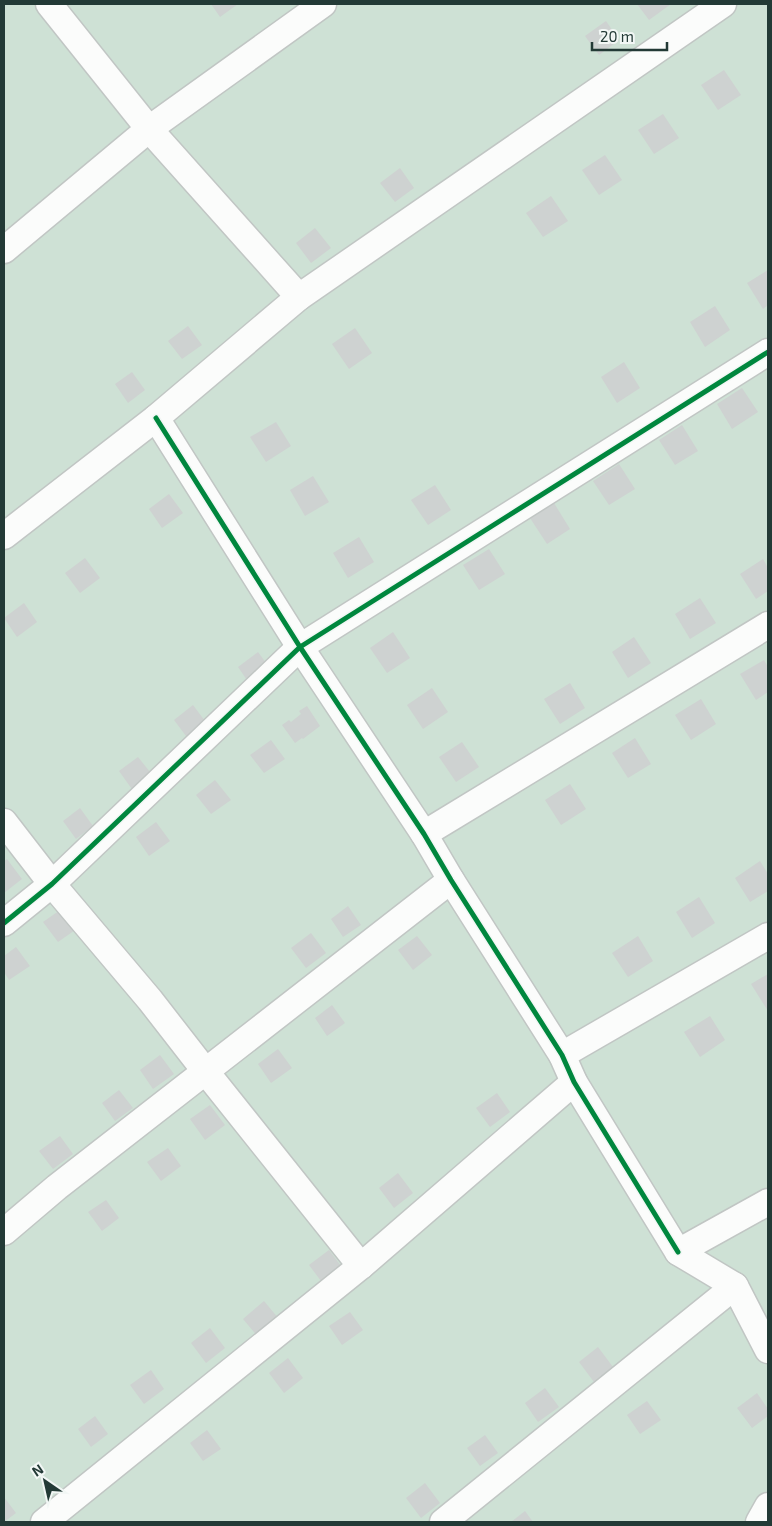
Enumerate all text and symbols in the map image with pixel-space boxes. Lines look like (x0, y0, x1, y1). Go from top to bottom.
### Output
scale bar (592, 20, 667, 52)
text: 20 m (600, 27, 634, 45)
north arrow (20, 1456, 70, 1506)
text: N (29, 1460, 46, 1480)

